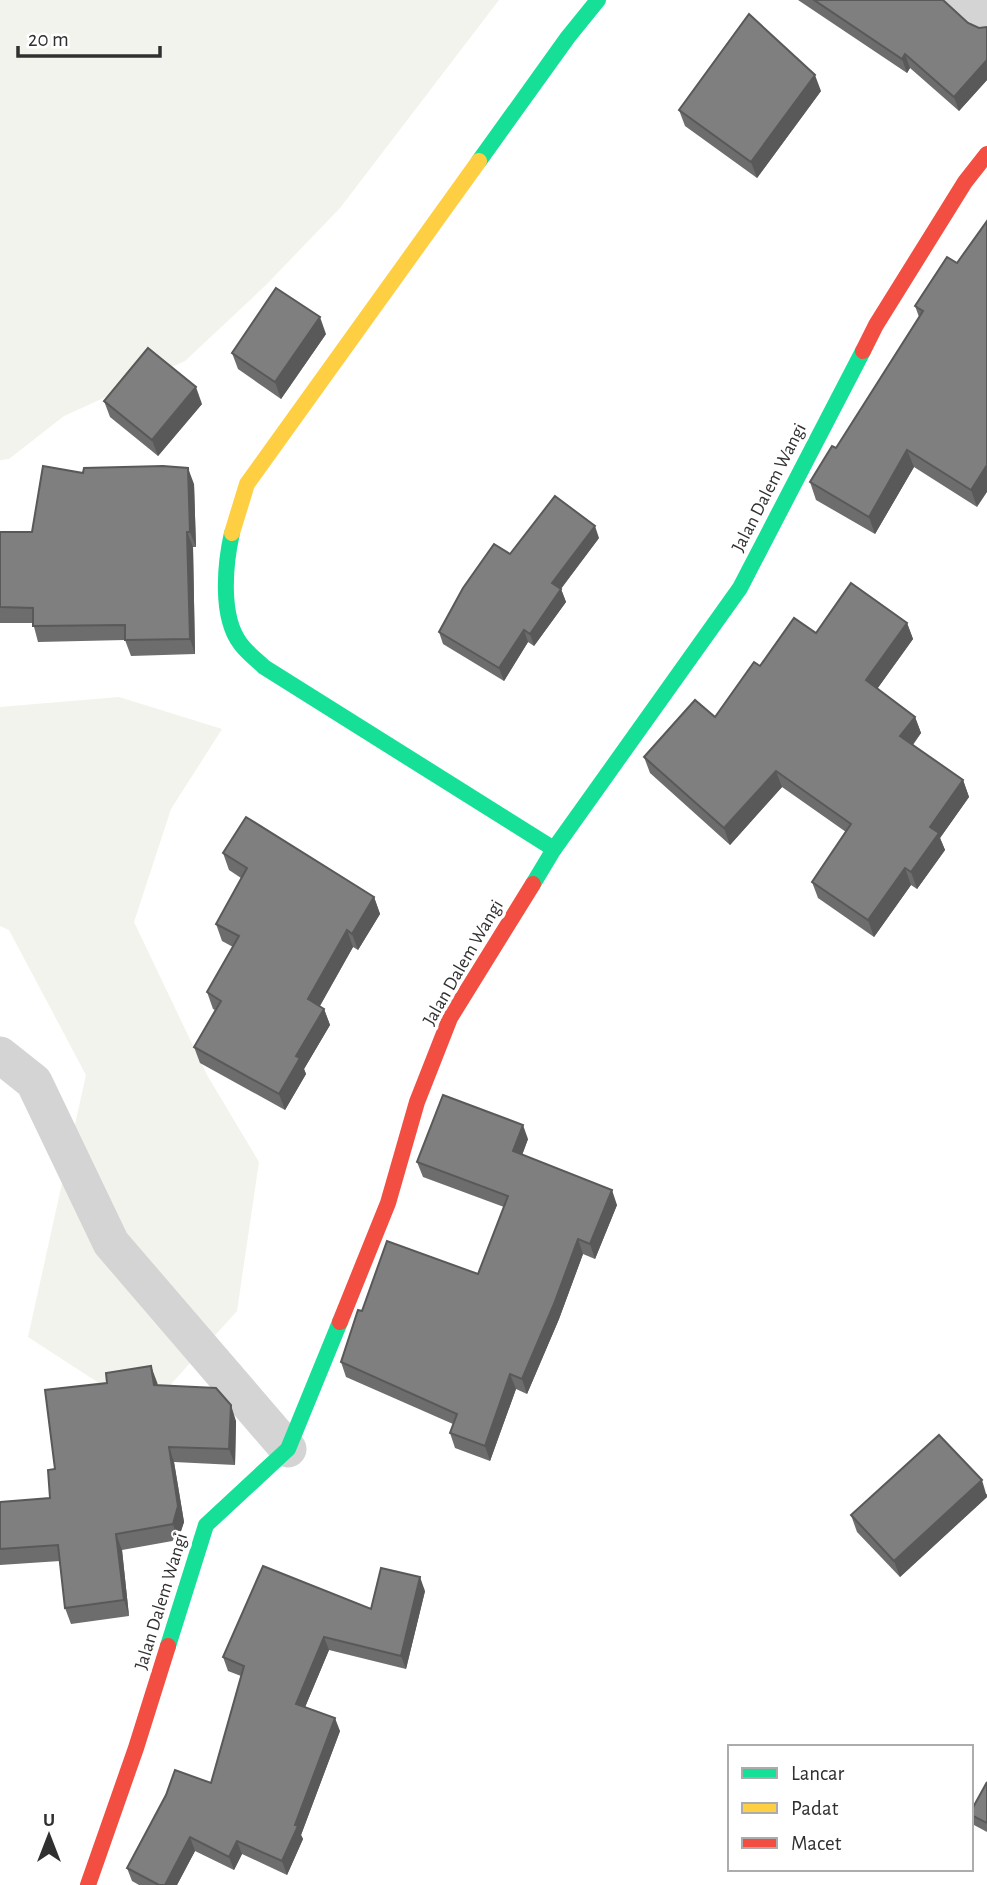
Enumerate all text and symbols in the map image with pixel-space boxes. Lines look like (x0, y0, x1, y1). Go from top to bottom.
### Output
scale bar (18, 14, 159, 58)
text: 20 m (28, 29, 69, 50)
street label: Jalan Dalem Wangi (729, 420, 810, 555)
street label: Jalan Dalem Wangi (420, 897, 507, 1029)
street label: Jalan Dalem Wangi (132, 1531, 191, 1672)
legend (728, 1745, 973, 1871)
text: Lancar (791, 1763, 844, 1784)
text: Padat (791, 1798, 839, 1819)
north arrow (14, 1801, 84, 1871)
text: U (43, 1811, 55, 1830)
text: Macet (791, 1833, 842, 1854)

